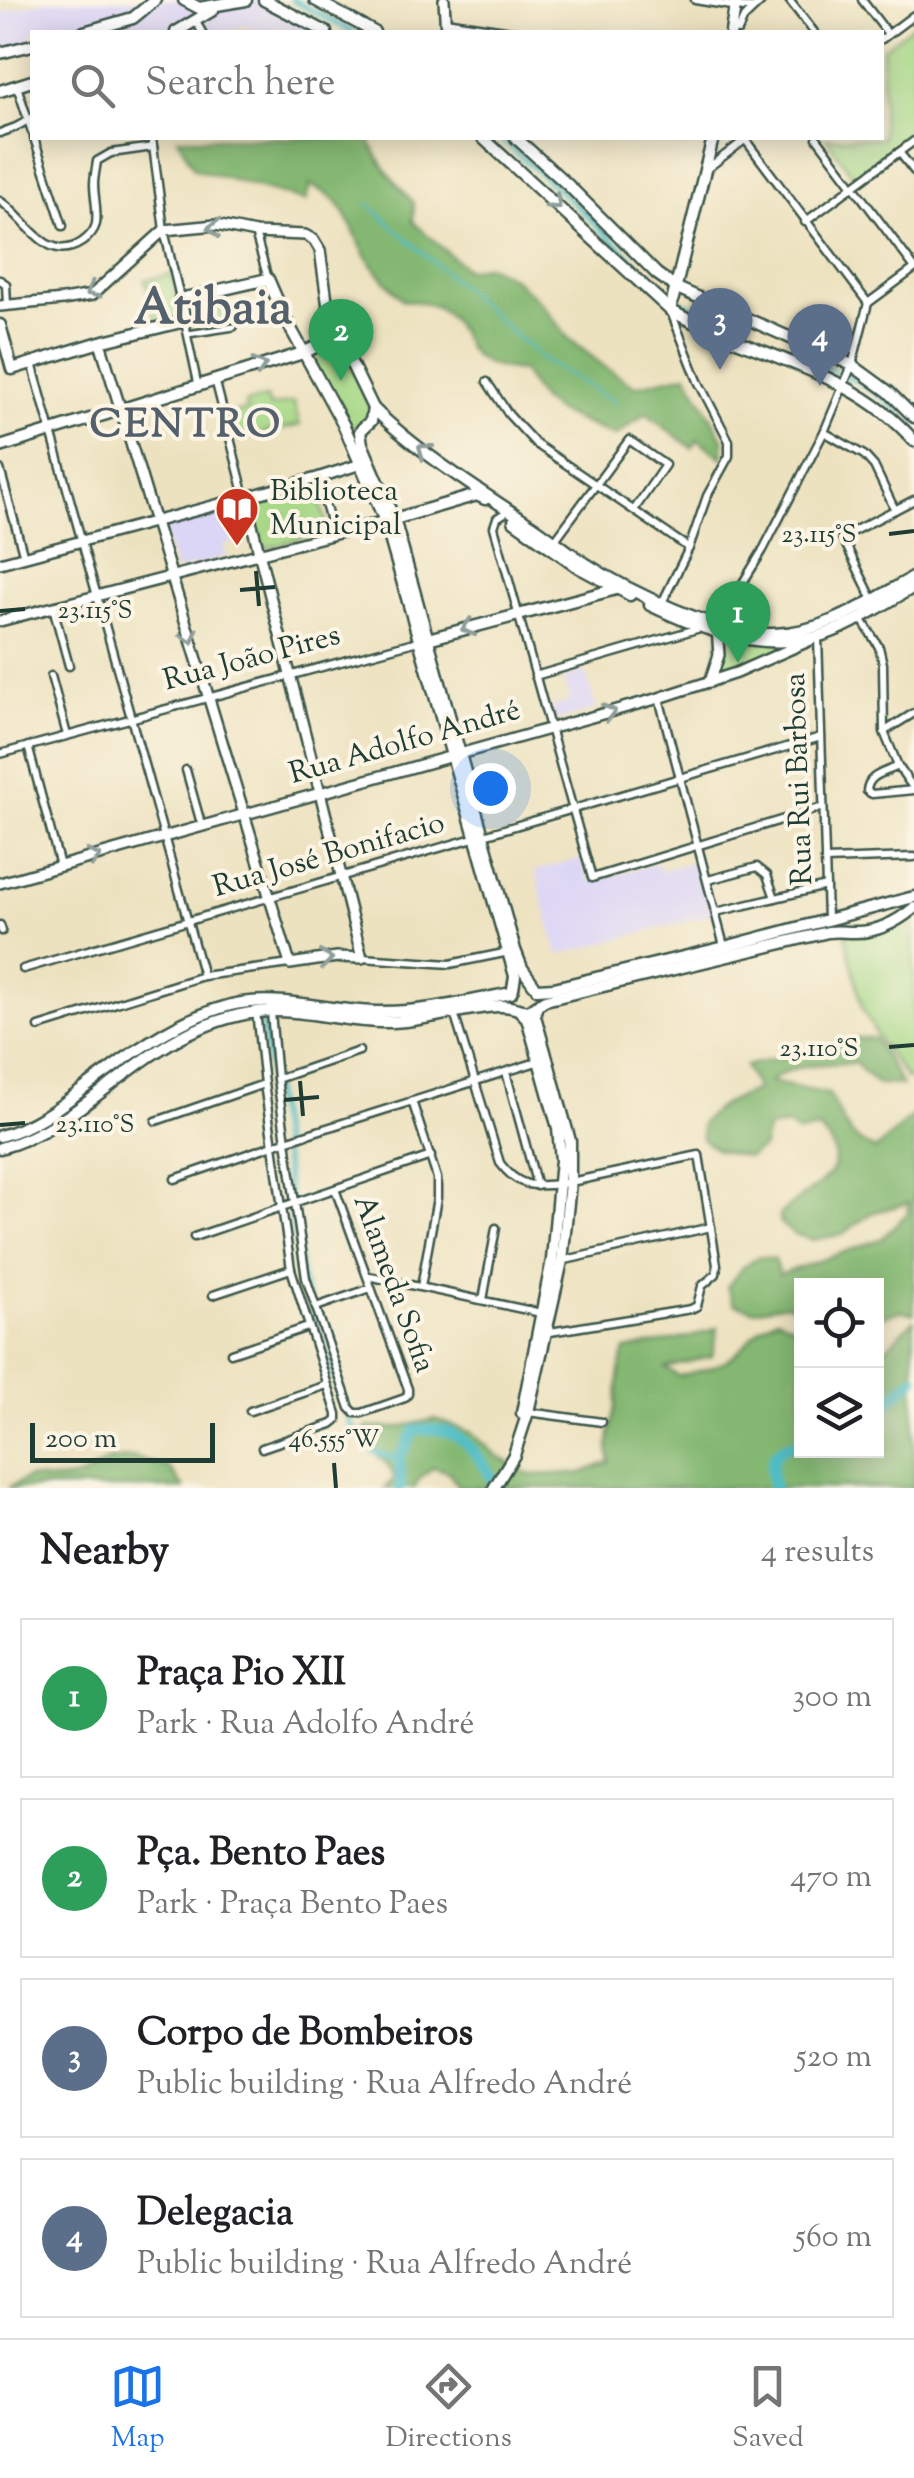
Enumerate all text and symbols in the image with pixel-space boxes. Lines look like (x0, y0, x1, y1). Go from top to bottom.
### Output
search box (30, 30, 884, 140)
icon: search (65, 58, 120, 113)
text: Search here (145, 58, 336, 112)
one-way arrow (543, 191, 562, 209)
one-way arrow (205, 217, 221, 238)
district label: Atibaia (134, 275, 292, 347)
one-way arrow (84, 278, 102, 298)
pin: 3 (688, 288, 752, 370)
pin: 2 (308, 298, 374, 381)
pin: 4 (788, 304, 852, 386)
one-way arrow (251, 357, 268, 378)
district label: CENTRO (89, 398, 283, 455)
one-way arrow (417, 444, 435, 461)
place label: Biblioteca Municipal (270, 471, 401, 548)
library icon: Biblioteca Municipal (214, 486, 260, 547)
text: 23.115°S (781, 518, 857, 554)
pin: 1 (706, 580, 770, 663)
text: 23.115°S (57, 594, 133, 630)
street label: Rua João Pires (159, 615, 345, 703)
one-way arrow (460, 616, 477, 637)
one-way arrow (178, 627, 199, 644)
street label: Rua Rui Barbosa (775, 672, 825, 886)
street label: Rua Adolfo André (284, 689, 526, 797)
one-way arrow (600, 702, 617, 723)
your location (465, 763, 516, 814)
street label: Rua José Bonifacio (208, 802, 450, 910)
one-way arrow (85, 847, 102, 868)
one-way arrow (318, 949, 334, 970)
text: 23.110°S (780, 1032, 858, 1068)
text: 23.110°S (56, 1108, 134, 1144)
street label: Alameda Sofia (341, 1189, 445, 1379)
map controls (794, 1278, 884, 1458)
button: locate (794, 1278, 884, 1368)
button: layers (794, 1368, 884, 1458)
scale bar (30, 1418, 215, 1462)
text: 200 m (45, 1420, 117, 1460)
text: 46.555°W (289, 1423, 380, 1459)
text: Nearby (40, 1523, 169, 1583)
text: 4 results (761, 1530, 874, 1576)
text: Praça Pio XII (137, 1648, 346, 1702)
text: 1 (69, 1675, 80, 1721)
text: 300 m (792, 1675, 872, 1721)
text: Park · Rua Adolfo André (137, 1702, 474, 1748)
text: Pça. Bento Paes (137, 1828, 385, 1882)
text: 2 (67, 1855, 82, 1901)
text: 470 m (790, 1855, 872, 1901)
text: Park · Praça Bento Paes (137, 1882, 448, 1928)
text: Corpo de Bombeiros (137, 2008, 473, 2062)
text: 3 (68, 2035, 81, 2081)
text: 520 m (796, 2035, 872, 2081)
text: Public building · Rua Alfredo André (137, 2062, 632, 2108)
text: Delegacia (137, 2188, 294, 2242)
text: 4 (66, 2215, 83, 2261)
text: 560 m (795, 2215, 872, 2261)
text: Public building · Rua Alfredo André (137, 2242, 632, 2288)
tab: Map (110, 2359, 165, 2459)
tab: Directions (385, 2359, 512, 2459)
tab: Saved (732, 2359, 804, 2459)

